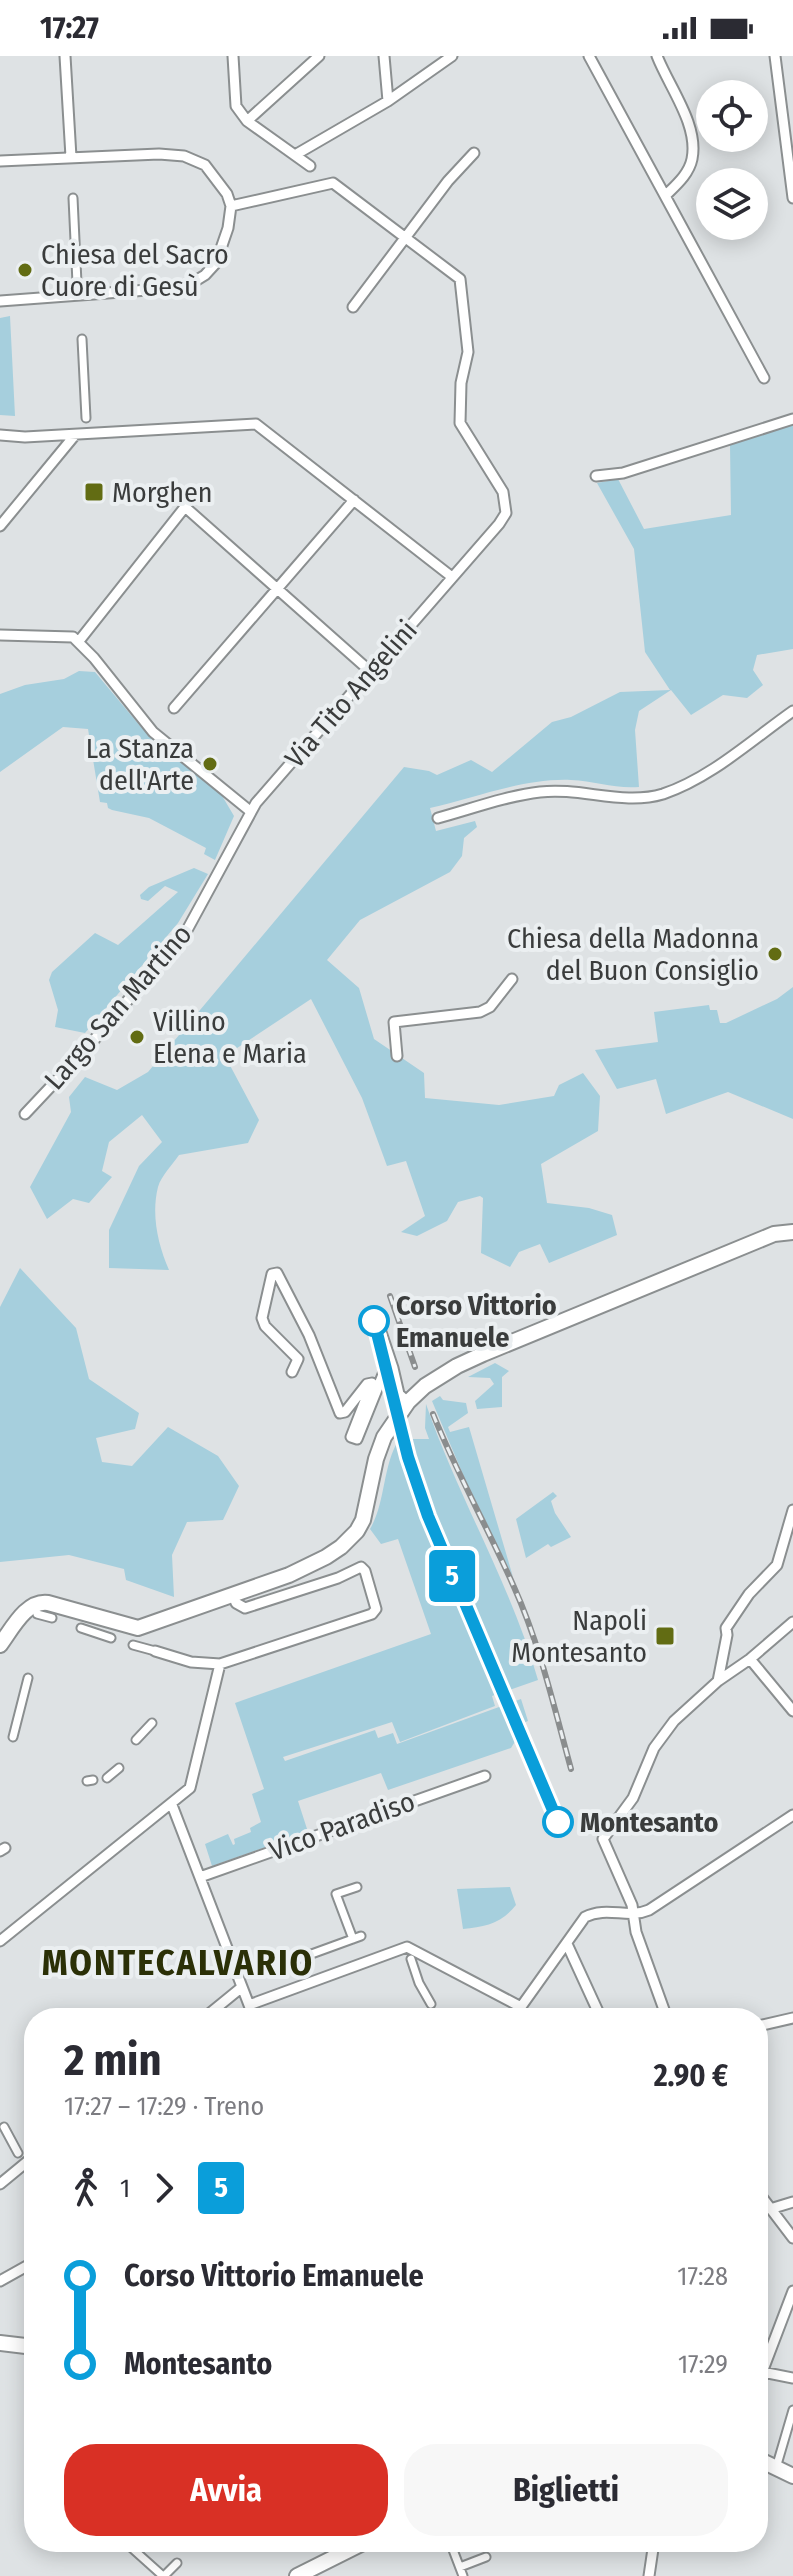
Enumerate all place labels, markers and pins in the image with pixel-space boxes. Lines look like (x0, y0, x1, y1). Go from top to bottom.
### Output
place label: Chiesa del Sacro Cuore di Gesù (41, 238, 229, 303)
marker: Chiesa del Sacro Cuore di Gesù (16, 261, 34, 279)
place label: Morghen (112, 476, 213, 509)
marker: Morghen (83, 481, 105, 503)
place label: La Stanza dell'Arte (86, 732, 194, 797)
marker: La Stanza dell'Arte (201, 755, 219, 773)
place label: Chiesa della Madonna del Buon Consiglio (507, 922, 759, 987)
marker: Chiesa della Madonna del Buon Consiglio (766, 945, 784, 963)
place label: Villino Elena e Maria (153, 1005, 307, 1070)
marker: Villino Elena e Maria (128, 1028, 146, 1046)
place label: Corso Vittorio Emanuele (396, 1289, 557, 1354)
marker: Corso Vittorio Emanuele (359, 1306, 389, 1336)
place label: Napoli Montesanto (511, 1604, 647, 1669)
marker: Napoli Montesanto (654, 1625, 676, 1647)
place label: Montesanto (580, 1806, 718, 1839)
marker: Montesanto (543, 1807, 573, 1837)

